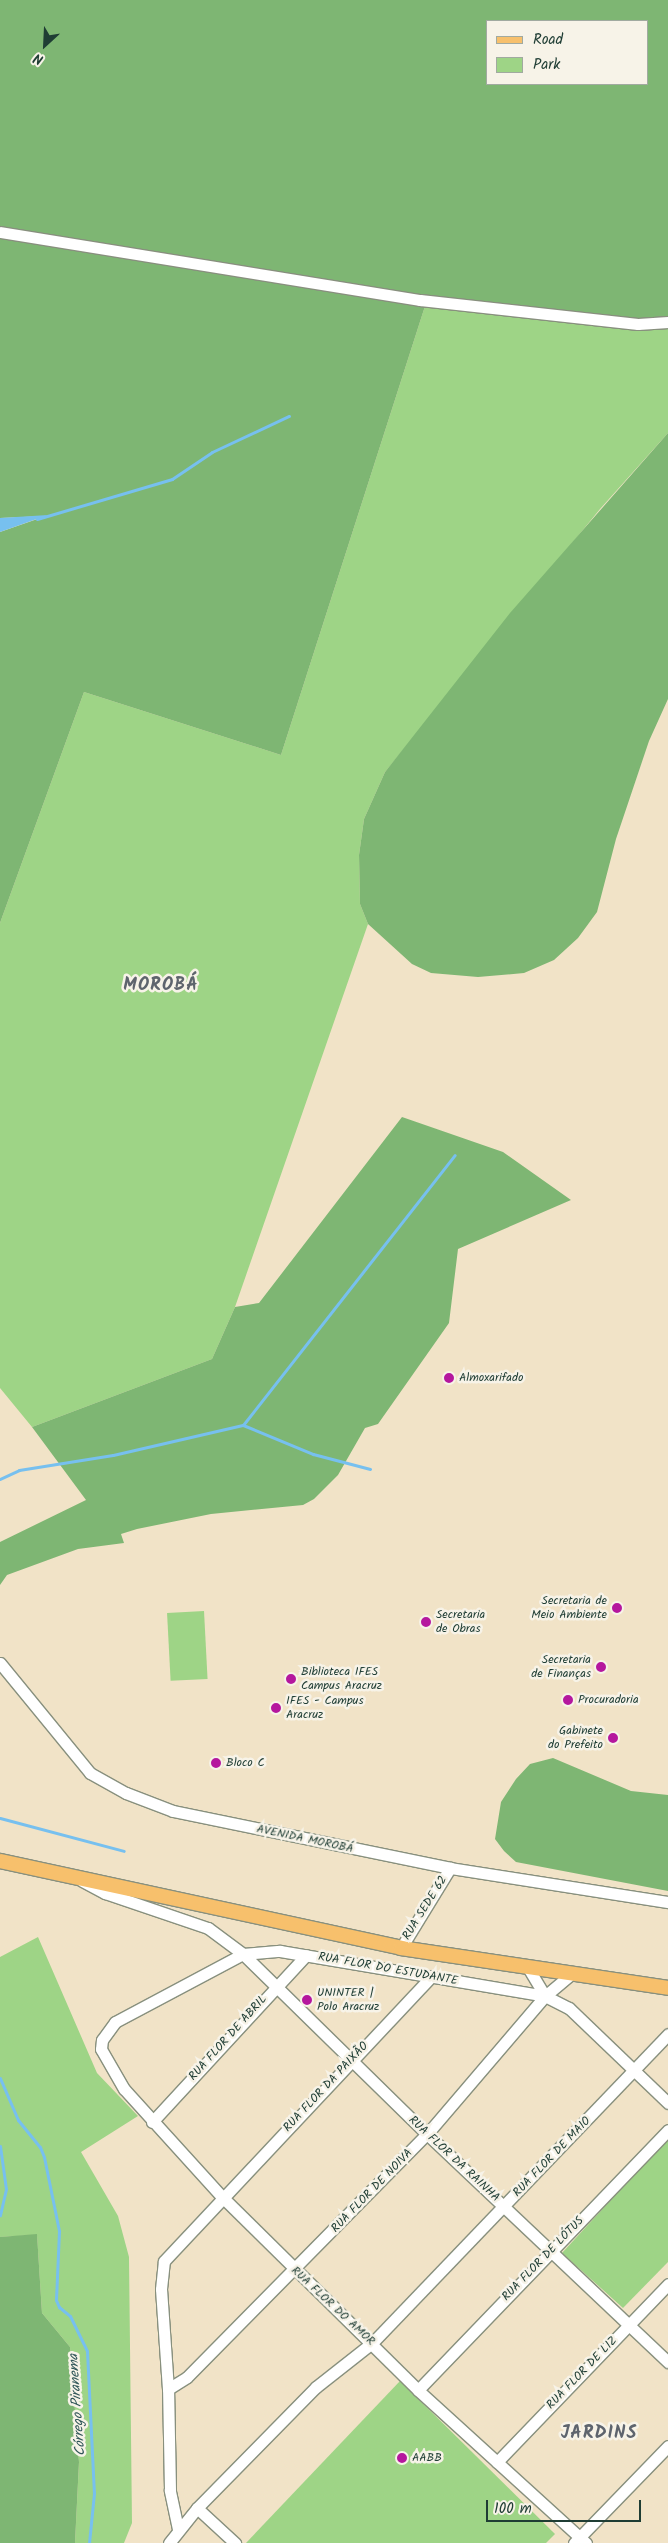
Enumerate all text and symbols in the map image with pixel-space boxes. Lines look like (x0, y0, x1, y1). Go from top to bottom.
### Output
north arrow (20, 20, 70, 70)
legend (486, 20, 648, 85)
text: Road (533, 28, 563, 52)
text: N (30, 47, 47, 70)
text: Park (533, 53, 560, 77)
district label: MOROBÁ (123, 975, 199, 997)
place label: Almoxarifado (459, 1371, 523, 1385)
marker: Almoxarifado (443, 1372, 455, 1384)
place label: Secretaria de Meio Ambiente (531, 1594, 607, 1622)
marker: Secretaria de Meio Ambiente (611, 1602, 623, 1614)
place label: Secretaria de Obras (436, 1608, 485, 1636)
marker: Secretaria de Obras (420, 1616, 432, 1628)
place label: Secretaria de Finanças (531, 1653, 591, 1681)
marker: Secretaria de Finanças (595, 1661, 607, 1673)
place label: Biblioteca IFES Campus Aracruz (301, 1665, 382, 1693)
marker: Biblioteca IFES Campus Aracruz (285, 1673, 297, 1685)
place label: Procuradoria (578, 1693, 639, 1707)
place label: IFES - Campus Aracruz (286, 1694, 364, 1722)
marker: Procuradoria (562, 1694, 574, 1706)
marker: IFES - Campus Aracruz (270, 1702, 282, 1714)
place label: Gabinete do Prefeito (548, 1724, 603, 1752)
marker: Gabinete do Prefeito (607, 1732, 619, 1744)
place label: Bloco C (226, 1756, 265, 1770)
marker: Bloco C (210, 1757, 222, 1769)
street label: AVENIDA MOROBÁ (255, 1822, 355, 1856)
street label: RUA SEDE 62 (400, 1873, 450, 1943)
street label: RUA FLOR DO ESTUDANTE (317, 1950, 459, 1988)
place label: UNINTER | Polo Aracruz (317, 1986, 379, 2014)
street label: RUA FLOR DE ABRIL (186, 1992, 270, 2084)
marker: UNINTER | Polo Aracruz (301, 1994, 313, 2006)
street label: RUA FLOR DA PAIXÃO (281, 2039, 371, 2135)
street label: RUA FLOR DA RAINHA (405, 2113, 503, 2205)
street label: RUA FLOR DE MAIO (510, 2114, 594, 2200)
street label: RUA FLOR DE NOIVA (328, 2146, 416, 2236)
street label: RUA FLOR DE LÓTUS (499, 2214, 587, 2304)
street label: RUA FLOR DO AMOR (288, 2263, 378, 2349)
street label: RUA FLOR DE LIZ (544, 2334, 620, 2412)
water label: Córrego Piranema (65, 2353, 89, 2457)
district label: JARDINS (560, 2423, 638, 2445)
place label: AABB (412, 2451, 442, 2465)
marker: AABB (396, 2452, 408, 2464)
scale bar (488, 2490, 643, 2522)
text: 100 m (494, 2497, 532, 2521)

